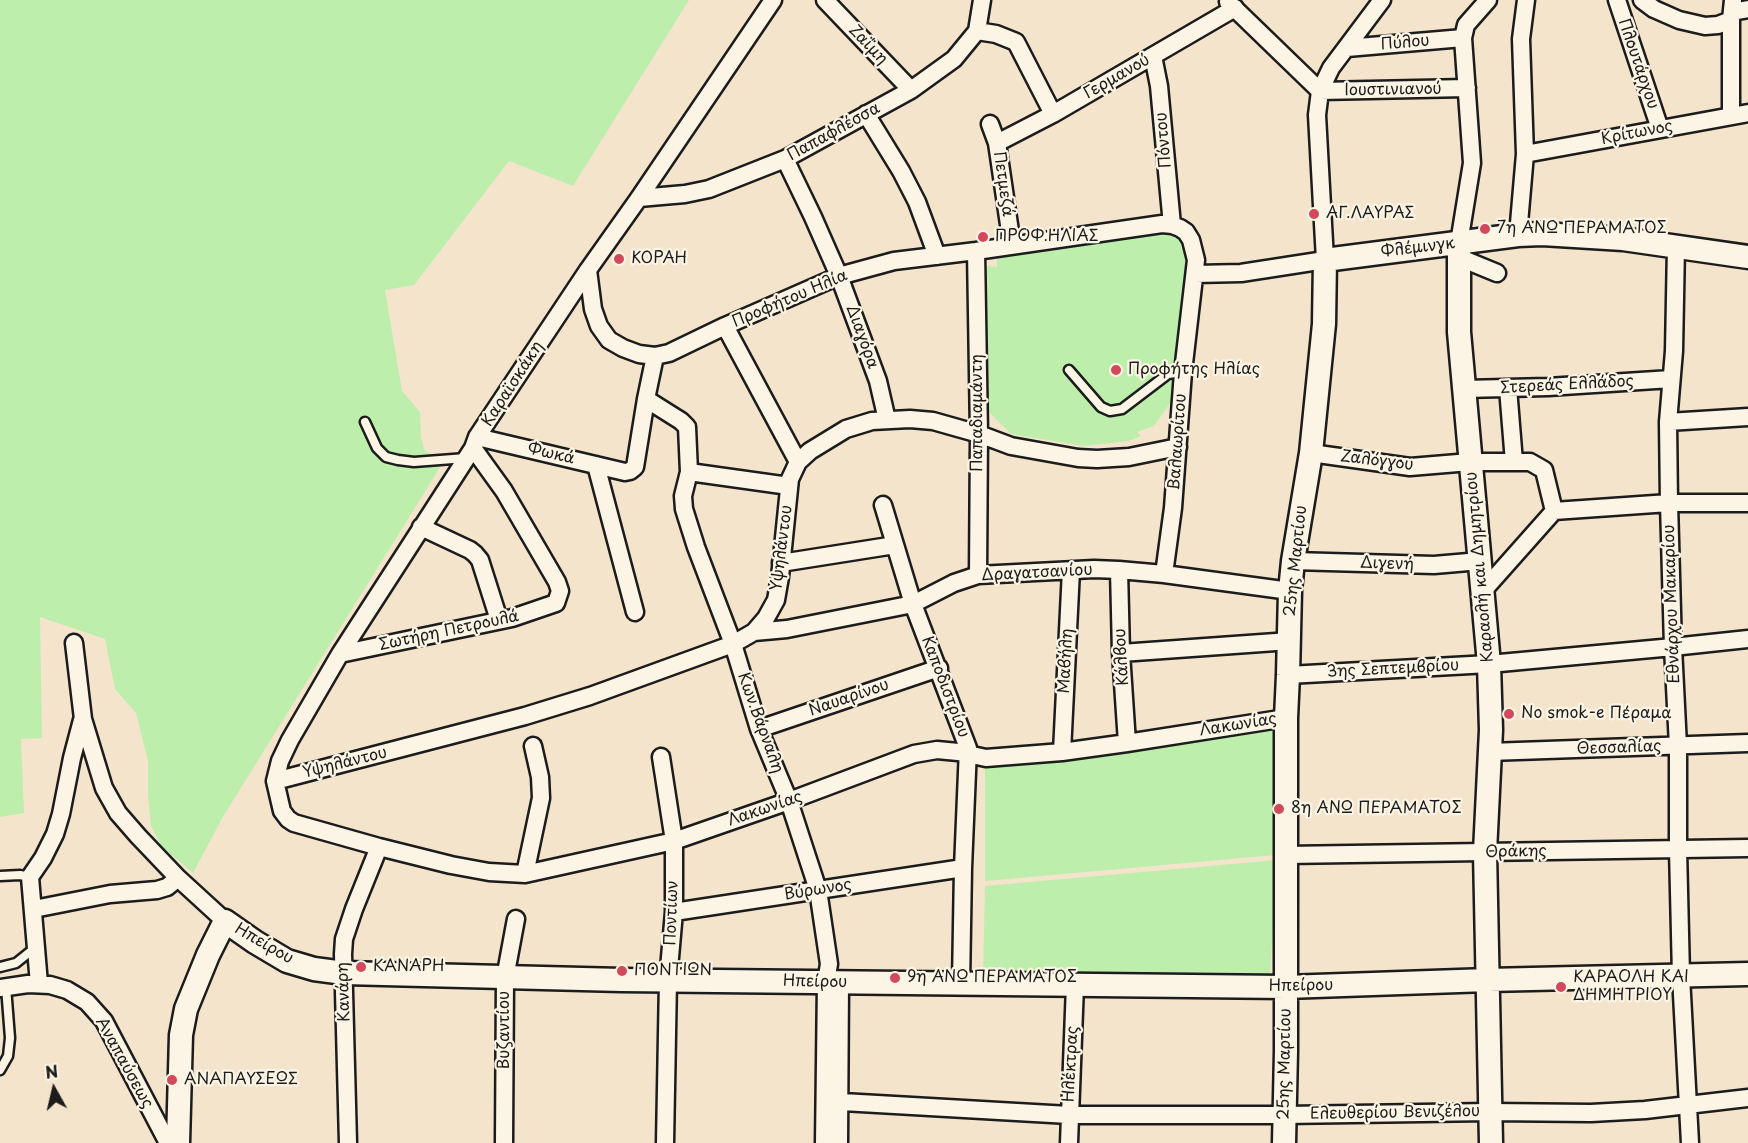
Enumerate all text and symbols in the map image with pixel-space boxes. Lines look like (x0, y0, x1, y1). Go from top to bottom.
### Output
street label: Πλουτάρχου (1614, 16, 1662, 112)
street label: Ζαΐμη (844, 21, 892, 69)
street label: Πύλου (1380, 31, 1430, 55)
street label: Γερμανού (1081, 50, 1153, 104)
street label: Ιουστινιανού (1344, 80, 1442, 100)
street label: Παπαφλέσσα (784, 99, 884, 165)
street label: Πόντου (1152, 111, 1176, 169)
street label: Κρίτωνος (1600, 117, 1674, 149)
street label: Πετμεζά (989, 150, 1017, 218)
place label: ΑΓ.ΛΑΥΡΑΣ (1326, 204, 1414, 224)
marker: ΑΓ.ΛΑΥΡΑΣ (1307, 207, 1321, 221)
place label: 7η ΑΝΩ ΠΕΡΑΜΑΤΟΣ (1497, 219, 1667, 239)
marker: 7η ΑΝΩ ΠΕΡΑΜΑΤΟΣ (1478, 222, 1492, 236)
place label: ΠΡΟΦ.ΗΛΙΑΣ (995, 227, 1099, 247)
marker: ΠΡΟΦ.ΗΛΙΑΣ (976, 230, 990, 244)
street label: Φλέμινγκ (1380, 234, 1456, 262)
place label: ΚΟΡΑΗ (631, 249, 687, 269)
marker: ΚΟΡΑΗ (612, 252, 626, 266)
street label: Προφήτου Ηλία (729, 266, 851, 332)
street label: Διαγόρα (842, 303, 882, 371)
street label: Καραϊσκάκη (478, 338, 548, 430)
street label: Παπαδιαμάντη (968, 354, 988, 472)
place label: Προφήτης Ηλίας (1128, 360, 1260, 380)
marker: Προφήτης Ηλίας (1109, 363, 1123, 377)
street label: Στερεάς Ελλάδος (1500, 372, 1634, 398)
street label: Βαλαωρίτου (1165, 393, 1191, 491)
street label: Φωκά (526, 439, 576, 469)
street label: Ζαλόγγου (1339, 447, 1415, 475)
street label: Καραολή και Δημητρίου (1462, 471, 1498, 663)
street label: Υψηλάντου (767, 504, 797, 592)
street label: 25ης Μαρτίου (1281, 504, 1311, 618)
street label: Εθνάρχου Μακαρίου (1660, 524, 1684, 684)
street label: Διγενή (1360, 553, 1414, 575)
street label: Δραγατσανίου (981, 561, 1093, 585)
street label: Σωτήρη Πετρουλά (377, 607, 521, 655)
street label: Μαβήλη (1055, 628, 1077, 694)
street label: Κάλβου (1111, 628, 1133, 686)
street label: Καποδιστρίου (917, 634, 973, 740)
street label: 3ης Σεπτεμβρίου (1326, 656, 1460, 682)
street label: Κων.Βάρναλη (733, 670, 787, 776)
street label: Ναυαρίνου (806, 675, 892, 721)
place label: No smok-e Πέραμα (1521, 704, 1672, 724)
marker: No smok-e Πέραμα (1502, 707, 1516, 721)
street label: Λακωνίας (1198, 709, 1278, 741)
street label: Θεσσαλίας (1576, 737, 1662, 759)
street label: Υψηλάντου (301, 743, 389, 783)
street label: Λακωνίας (725, 787, 805, 831)
place label: 8η ΑΝΩ ΠΕΡΑΜΑΤΟΣ (1291, 799, 1462, 819)
marker: 8η ΑΝΩ ΠΕΡΑΜΑΤΟΣ (1272, 802, 1286, 816)
street label: Θράκης (1485, 842, 1547, 862)
street label: Βύρωνος (783, 875, 853, 905)
street label: Ποντίων (661, 880, 683, 946)
street label: Ηπείρου (231, 920, 297, 968)
place label: ΚΑΝΑΡΗ (373, 957, 444, 977)
marker: ΚΑΝΑΡΗ (354, 960, 368, 974)
place label: ΠΟΝΤΙΩΝ (634, 961, 712, 981)
street label: Κανάρη (333, 962, 355, 1022)
marker: ΠΟΝΤΙΩΝ (615, 964, 629, 978)
place label: 9η ΑΝΩ ΠΕΡΑΜΑΤΟΣ (907, 968, 1077, 988)
place label: ΚΑΡΑΟΛΗ ΚΑΙ ΔΗΜΗΤΡΙΟΥ (1573, 968, 1689, 1006)
marker: 9η ΑΝΩ ΠΕΡΑΜΑΤΟΣ (888, 971, 902, 985)
street label: Ηπείρου (783, 972, 847, 992)
street label: Ηπείρου (1269, 976, 1333, 996)
marker: ΚΑΡΑΟΛΗ ΚΑΙ ΔΗΜΗΤΡΙΟΥ (1554, 980, 1568, 994)
street label: Βυζαντίου (495, 991, 515, 1069)
street label: 25ης Μαρτίου (1274, 1008, 1296, 1120)
street label: Αναπαύσεως (91, 1014, 157, 1112)
street label: Ηλέκτρας (1059, 1025, 1083, 1103)
text: N (44, 1058, 59, 1084)
north arrow (24, 1059, 84, 1119)
place label: ΑΝΑΠΑΥΣΕΩΣ (184, 1070, 298, 1090)
marker: ΑΝΑΠΑΥΣΕΩΣ (165, 1073, 179, 1087)
street label: Ελευθερίου Βενιζέλου (1310, 1102, 1480, 1124)

